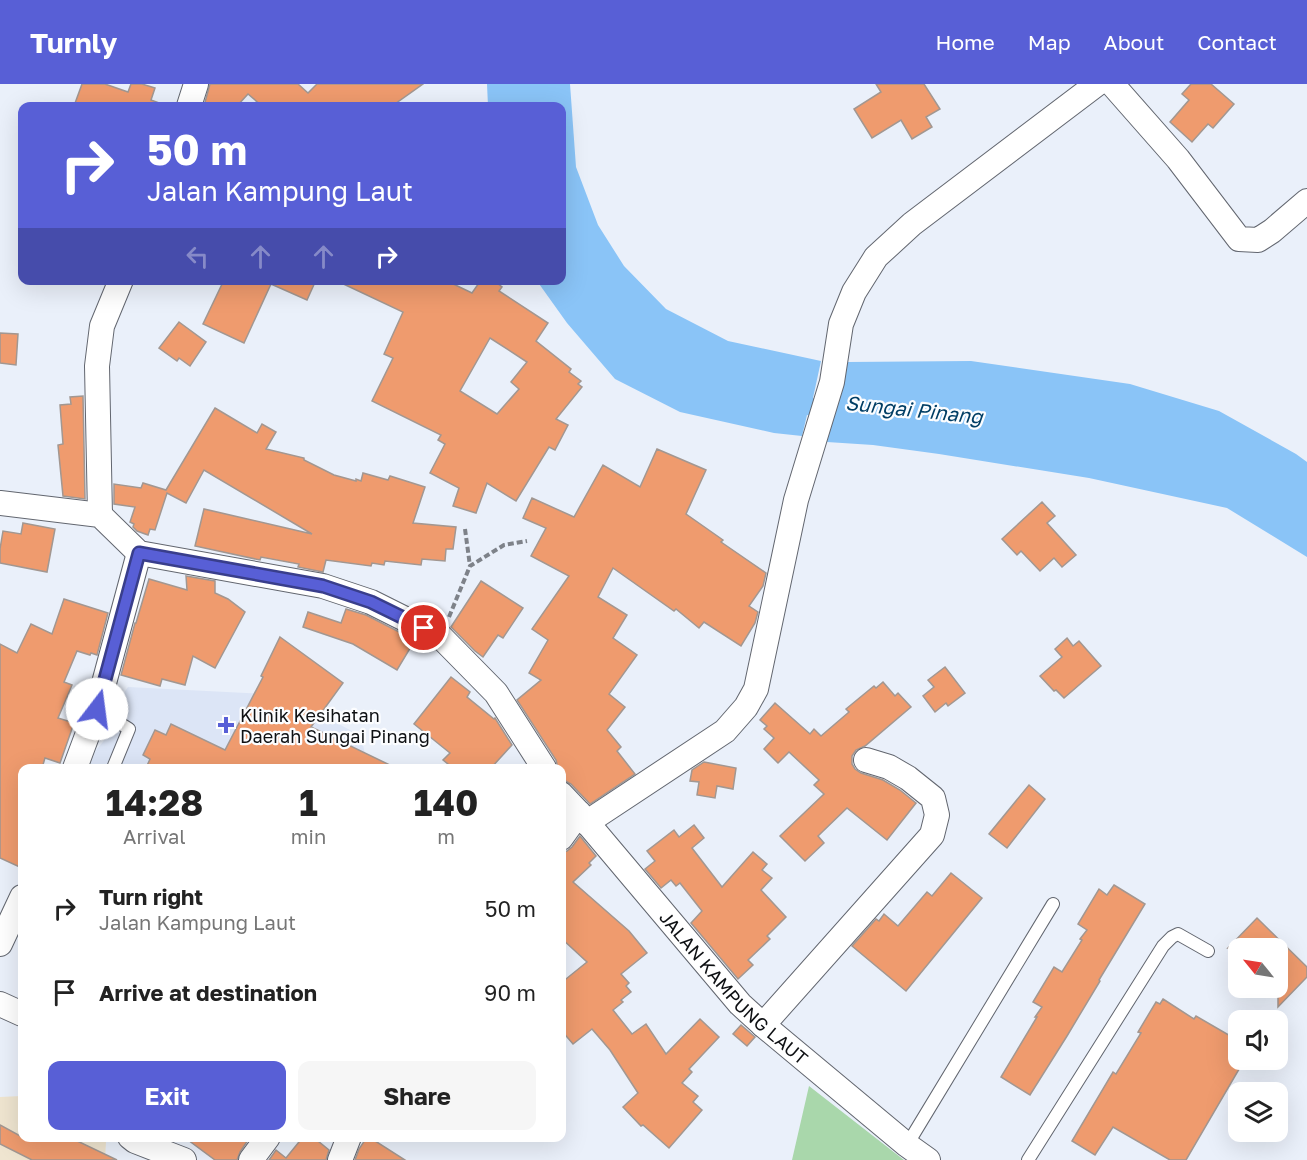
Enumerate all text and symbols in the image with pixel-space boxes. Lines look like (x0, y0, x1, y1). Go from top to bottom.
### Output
text: Turnly (30, 26, 117, 59)
text: Home (935, 29, 995, 55)
text: Map (1028, 29, 1071, 55)
text: About (1104, 29, 1164, 55)
text: Contact (1197, 29, 1277, 55)
text: 50 m (147, 124, 247, 174)
icon: right (48, 126, 126, 204)
text: Jalan Kampung Laut (147, 175, 413, 207)
icon: left (181, 240, 214, 273)
icon: ahead (244, 240, 277, 273)
icon: ahead (307, 240, 340, 273)
icon: right (370, 240, 403, 273)
water label: Sungai Pinang (844, 390, 985, 429)
pin (398, 602, 449, 653)
icon: arrive (407, 611, 440, 644)
position arrow (65, 677, 129, 741)
place label: Klinik Kesihatan Daerah Sungai Pinang (240, 704, 430, 747)
marker: Klinik Kesihatan Daerah Sungai Pinang (217, 716, 235, 734)
text: 14:28 (106, 781, 203, 824)
text: 1 (299, 781, 318, 824)
text: 140 (414, 781, 478, 824)
text: Arrival (123, 824, 186, 848)
text: min (291, 824, 326, 848)
text: m (437, 824, 455, 848)
text: Turn right (99, 883, 203, 910)
icon: right (48, 892, 81, 925)
text: 50 m (485, 895, 536, 922)
street label: JALAN KAMPUNG LAUT (655, 906, 813, 1069)
text: Jalan Kampung Laut (99, 910, 296, 934)
north arrow (1228, 938, 1288, 998)
map controls (1228, 938, 1288, 1142)
icon: arrive (48, 976, 81, 1009)
text: Arrive at destination (99, 979, 317, 1006)
text: 90 m (484, 979, 536, 1006)
button: sound (1228, 1010, 1288, 1070)
button: Exit (48, 1061, 286, 1130)
button: Share (298, 1061, 536, 1130)
button: layers (1228, 1082, 1288, 1142)

